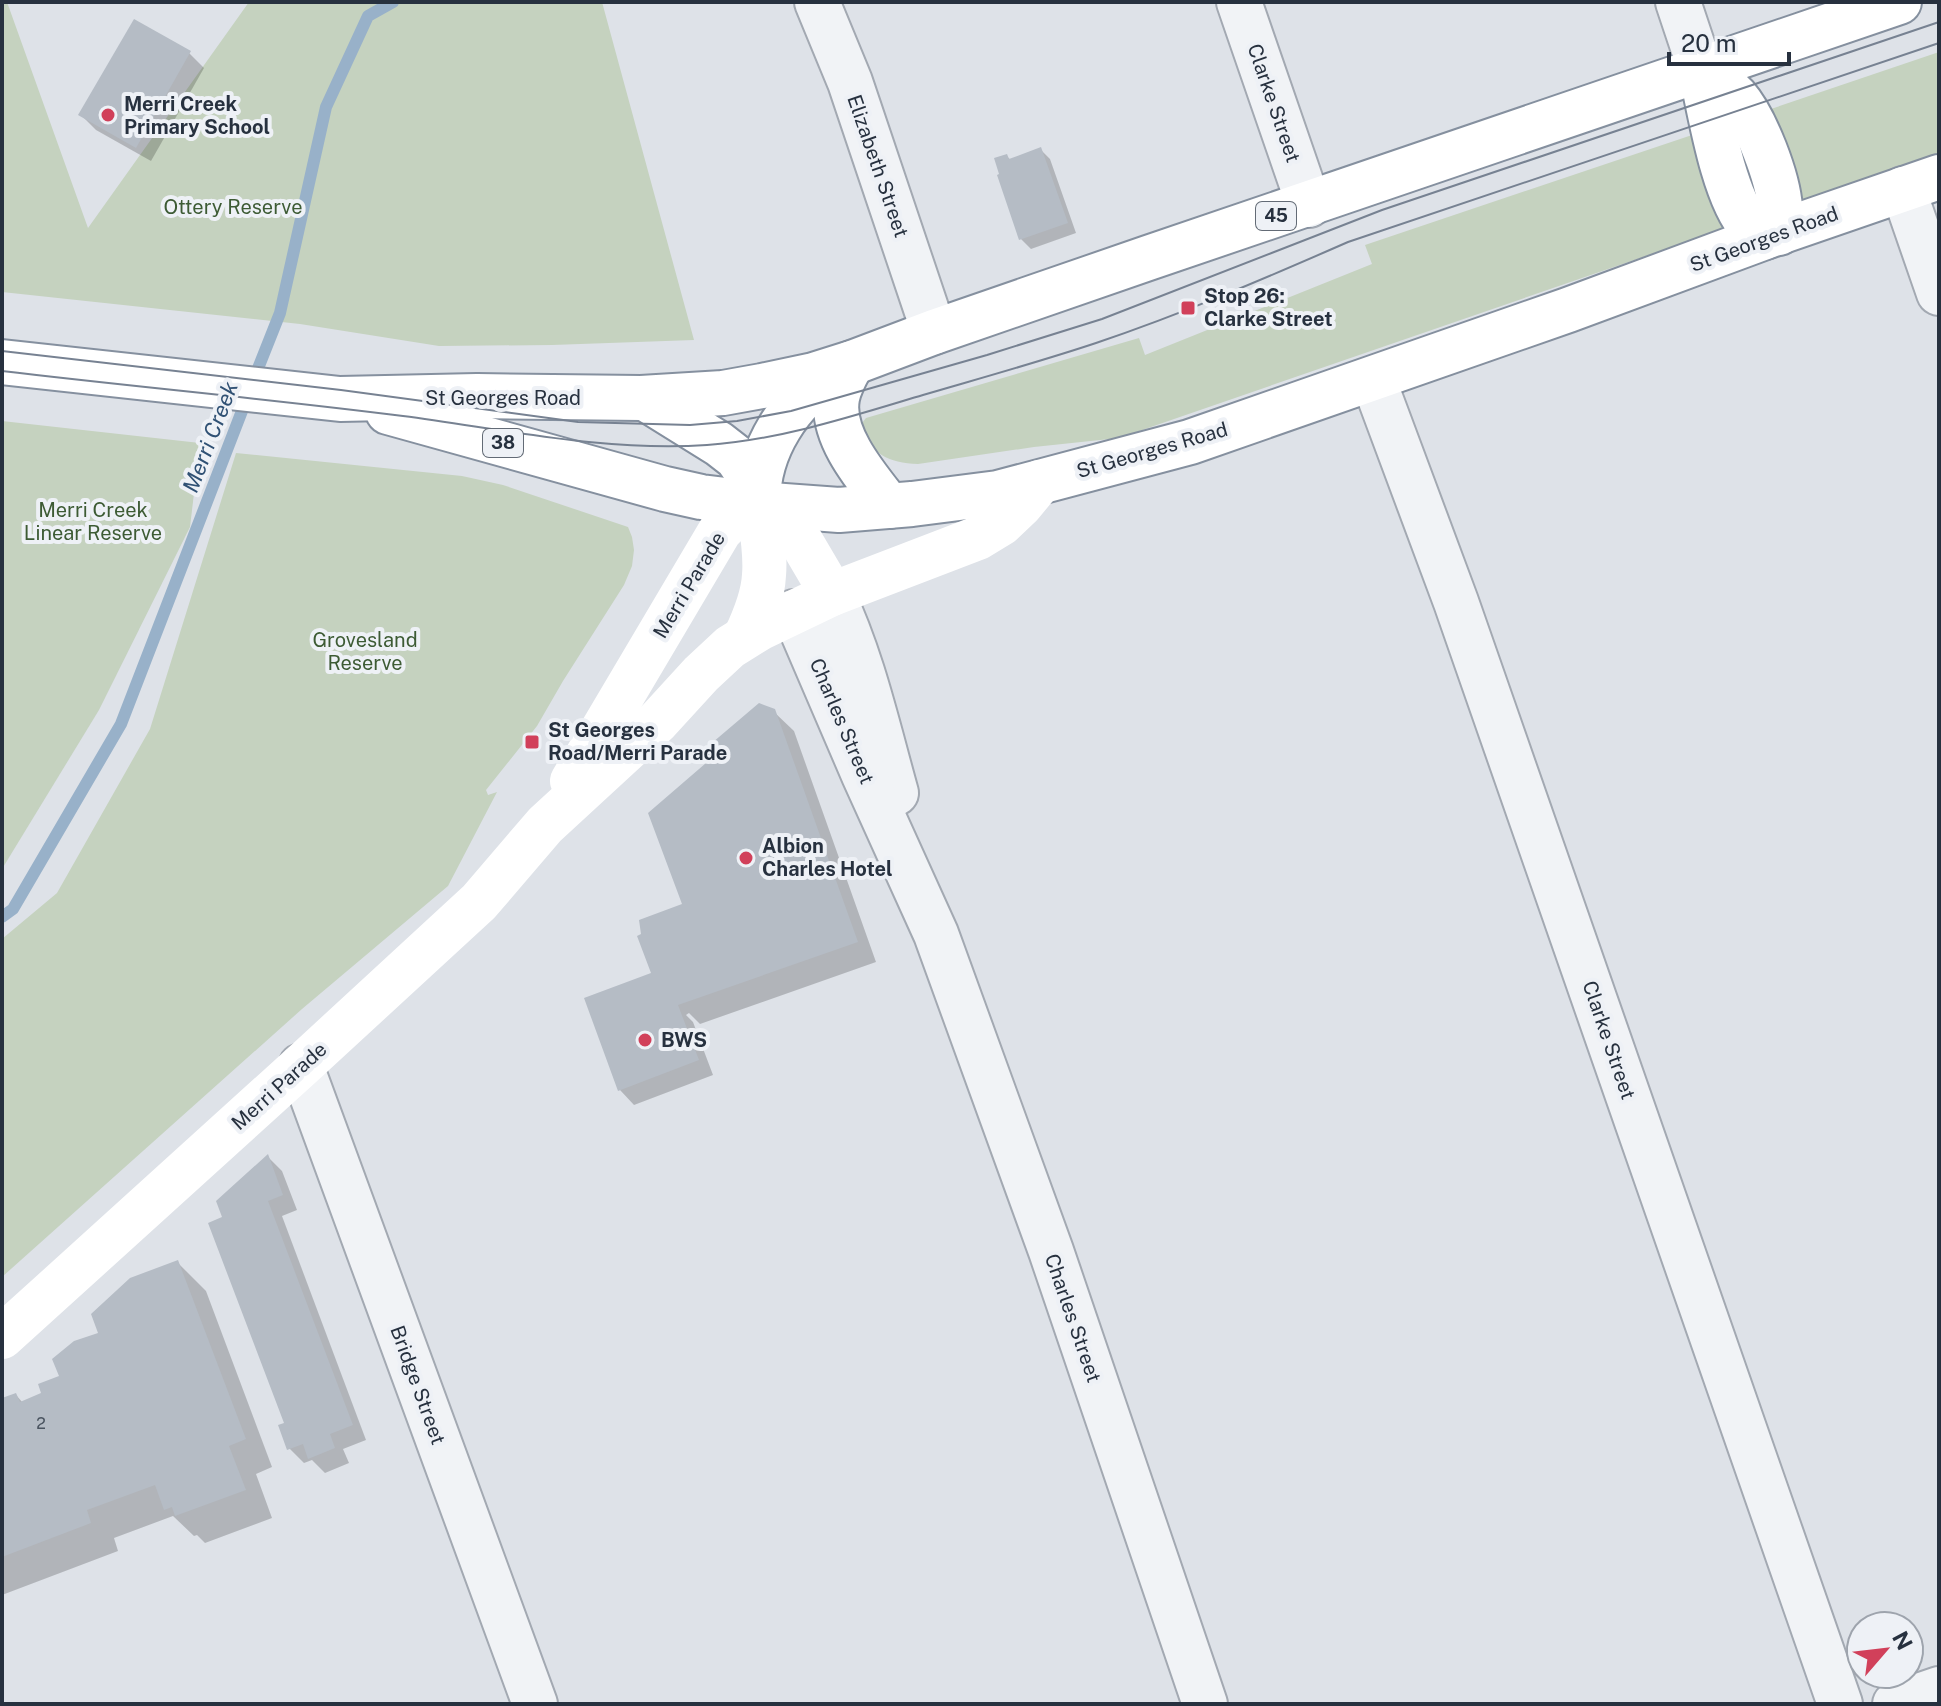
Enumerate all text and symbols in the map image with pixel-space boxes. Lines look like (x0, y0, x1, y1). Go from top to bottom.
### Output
scale bar (1669, 16, 1789, 66)
text: 20 m (1681, 29, 1737, 57)
street label: Clarke Street (1242, 41, 1306, 165)
place label: Merri Creek Primary School (124, 92, 270, 139)
street label: Elizabeth Street (842, 92, 914, 240)
marker: Merri Creek Primary School (99, 106, 117, 124)
park label: Ottery Reserve (164, 195, 302, 219)
street label: St Georges Road (1687, 201, 1841, 277)
road number: 45 (1256, 202, 1296, 230)
place label: Stop 26: Clarke Street (1204, 284, 1333, 331)
marker: Stop 26: Clarke Street (1179, 299, 1197, 317)
water label: Merri Creek (177, 378, 243, 496)
street label: St Georges Road (425, 386, 581, 410)
street label: St Georges Road (1074, 417, 1230, 483)
road number: 38 (483, 429, 523, 457)
park label: Merri Creek Linear Reserve (24, 498, 162, 545)
street label: Merri Parade (648, 528, 730, 642)
park label: Grovesland Reserve (312, 628, 418, 675)
street label: Charles Street (805, 655, 879, 787)
place label: St Georges Road/Merri Parade (548, 718, 727, 765)
marker: St Georges Road/Merri Parade (523, 733, 541, 751)
place label: Albion Charles Hotel (762, 834, 893, 881)
marker: Albion Charles Hotel (737, 849, 755, 867)
street label: Clarke Street (1577, 978, 1641, 1102)
place label: BWS (661, 1028, 707, 1052)
marker: BWS (636, 1031, 654, 1049)
street label: Merri Parade (226, 1037, 332, 1135)
street label: Charles Street (1040, 1251, 1106, 1385)
street label: Bridge Street (385, 1322, 451, 1448)
house number: 2 (36, 1414, 46, 1433)
north arrow (1845, 1610, 1925, 1690)
text: N (1887, 1627, 1918, 1654)

